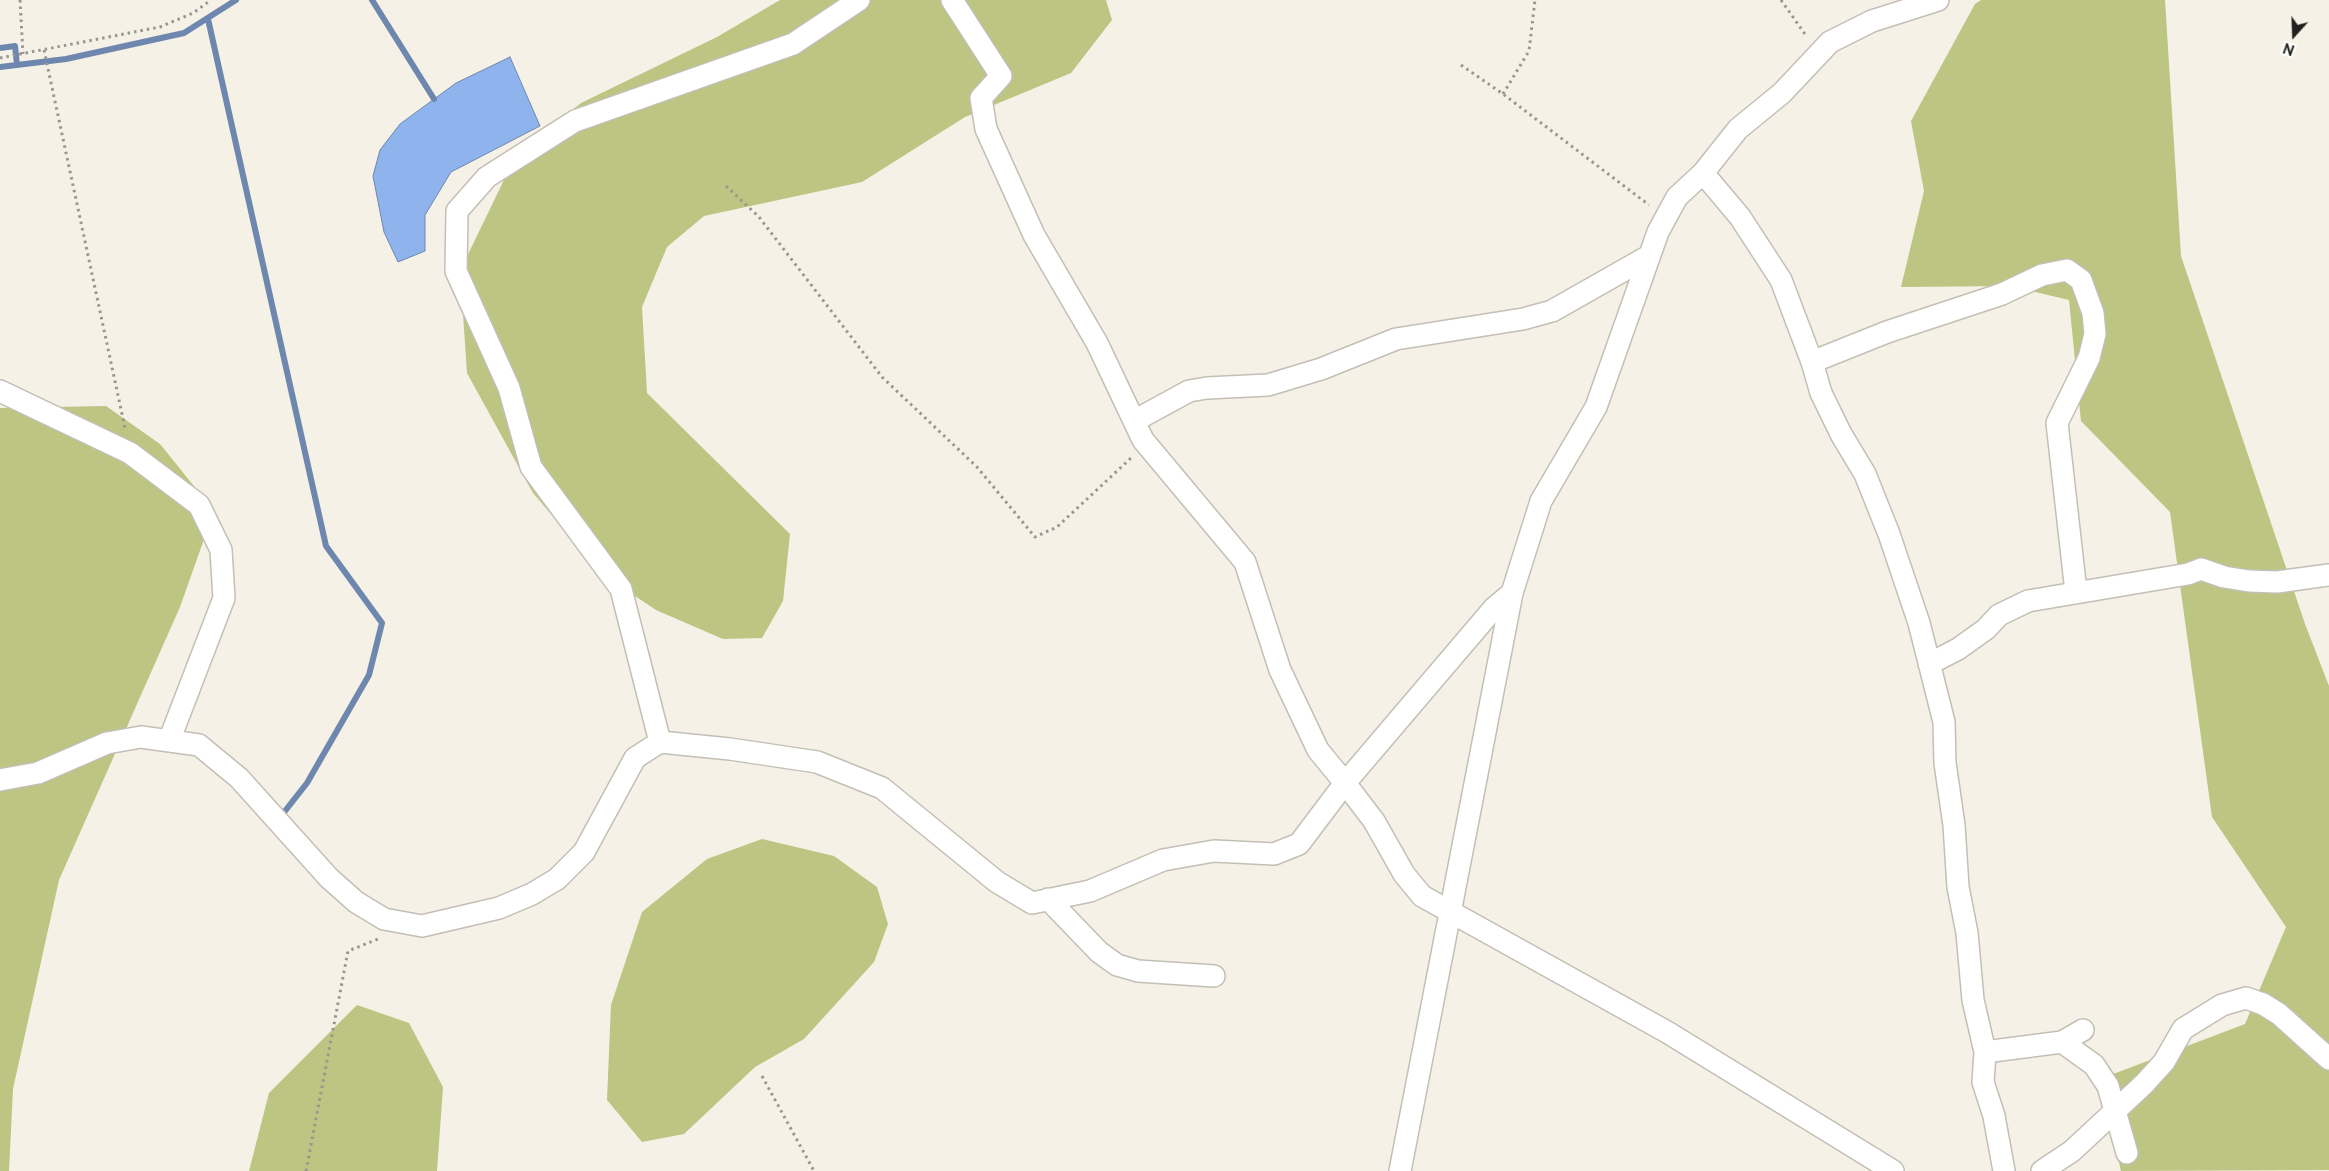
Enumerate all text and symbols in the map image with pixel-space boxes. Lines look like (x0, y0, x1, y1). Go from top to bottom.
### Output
north arrow (2269, 10, 2319, 60)
text: N (2281, 40, 2297, 58)

